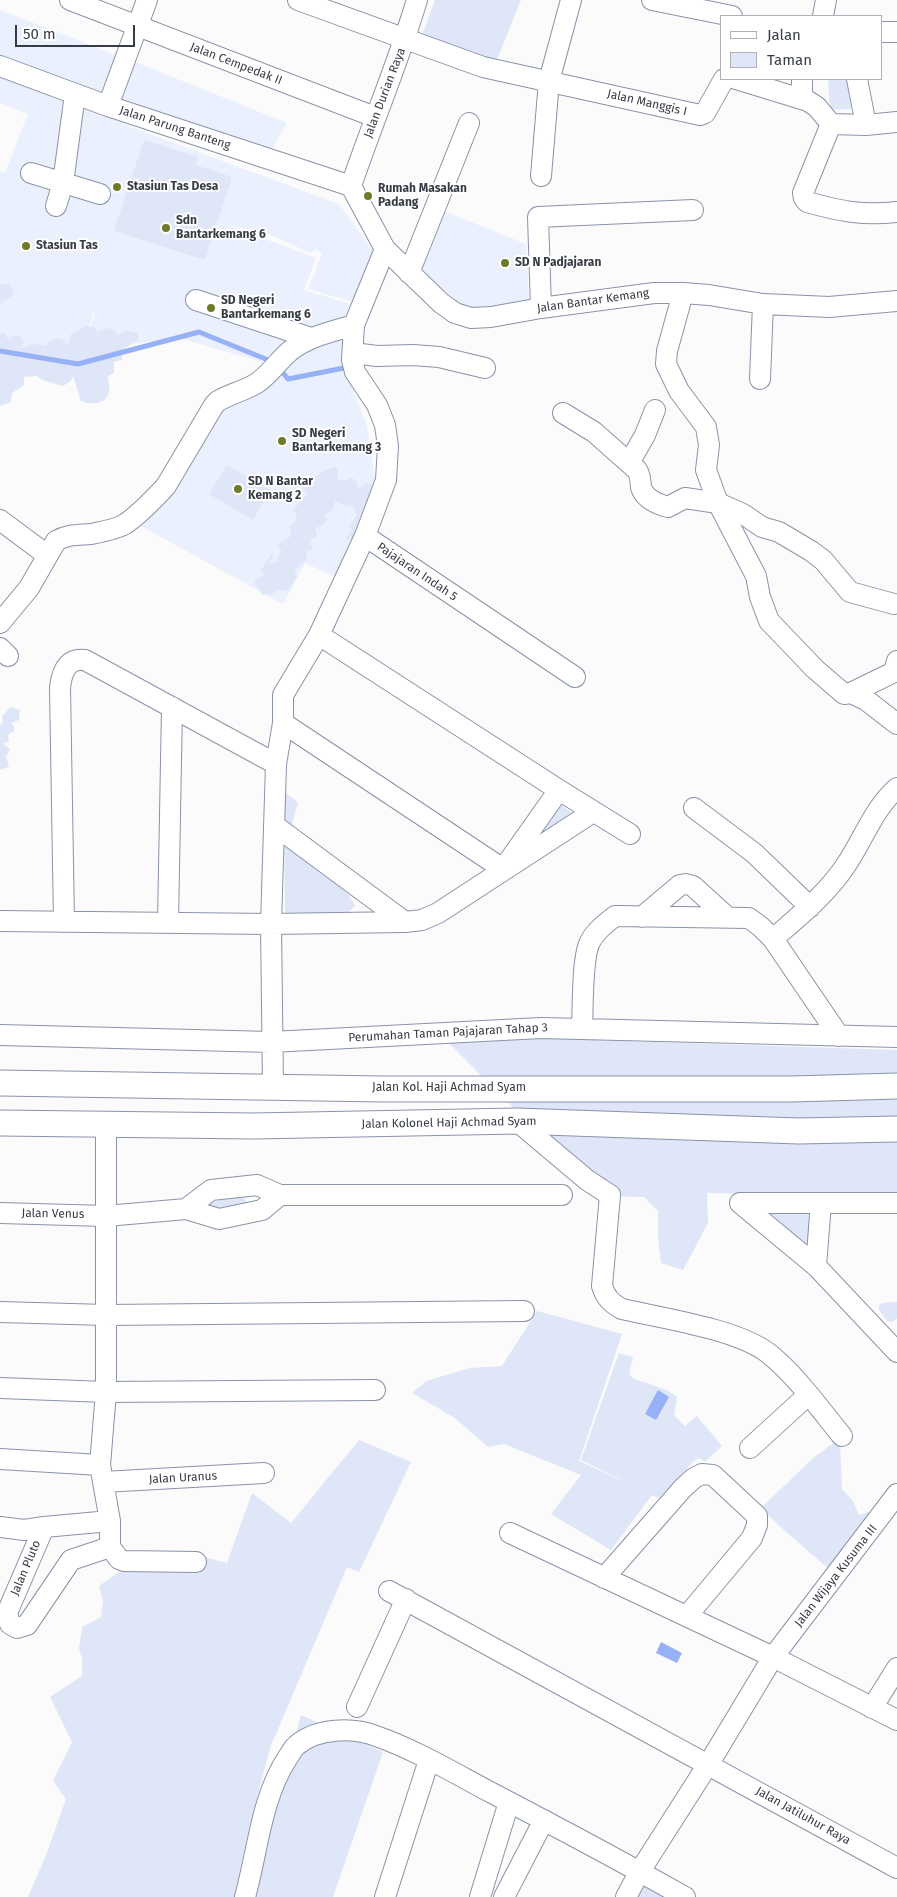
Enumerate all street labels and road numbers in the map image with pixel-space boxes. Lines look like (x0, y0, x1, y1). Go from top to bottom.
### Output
street label: Jalan Cempedak II (188, 40, 284, 88)
street label: Jalan Durian Raya (361, 46, 409, 140)
street label: Jalan Manggis I (606, 87, 688, 119)
street label: Jalan Parung Banteng (118, 103, 232, 153)
street label: Jalan Bantar Kemang (536, 286, 650, 316)
street label: Pajajaran Indah 5 (374, 540, 460, 604)
street label: Perumahan Taman Pajajaran Tahap 3 (348, 1021, 548, 1045)
street label: Jalan Kol. Haji Achmad Syam (372, 1081, 526, 1095)
street label: Jalan Kolonel Haji Achmad Syam (361, 1114, 537, 1132)
street label: Jalan Venus (21, 1206, 85, 1222)
street label: Jalan Uranus (148, 1469, 218, 1487)
street label: Jalan Wijaya Kusuma III (792, 1522, 880, 1630)
street label: Jalan Pluto (8, 1538, 44, 1598)
street label: Jalan Jatiluhur Raya (753, 1784, 853, 1848)

